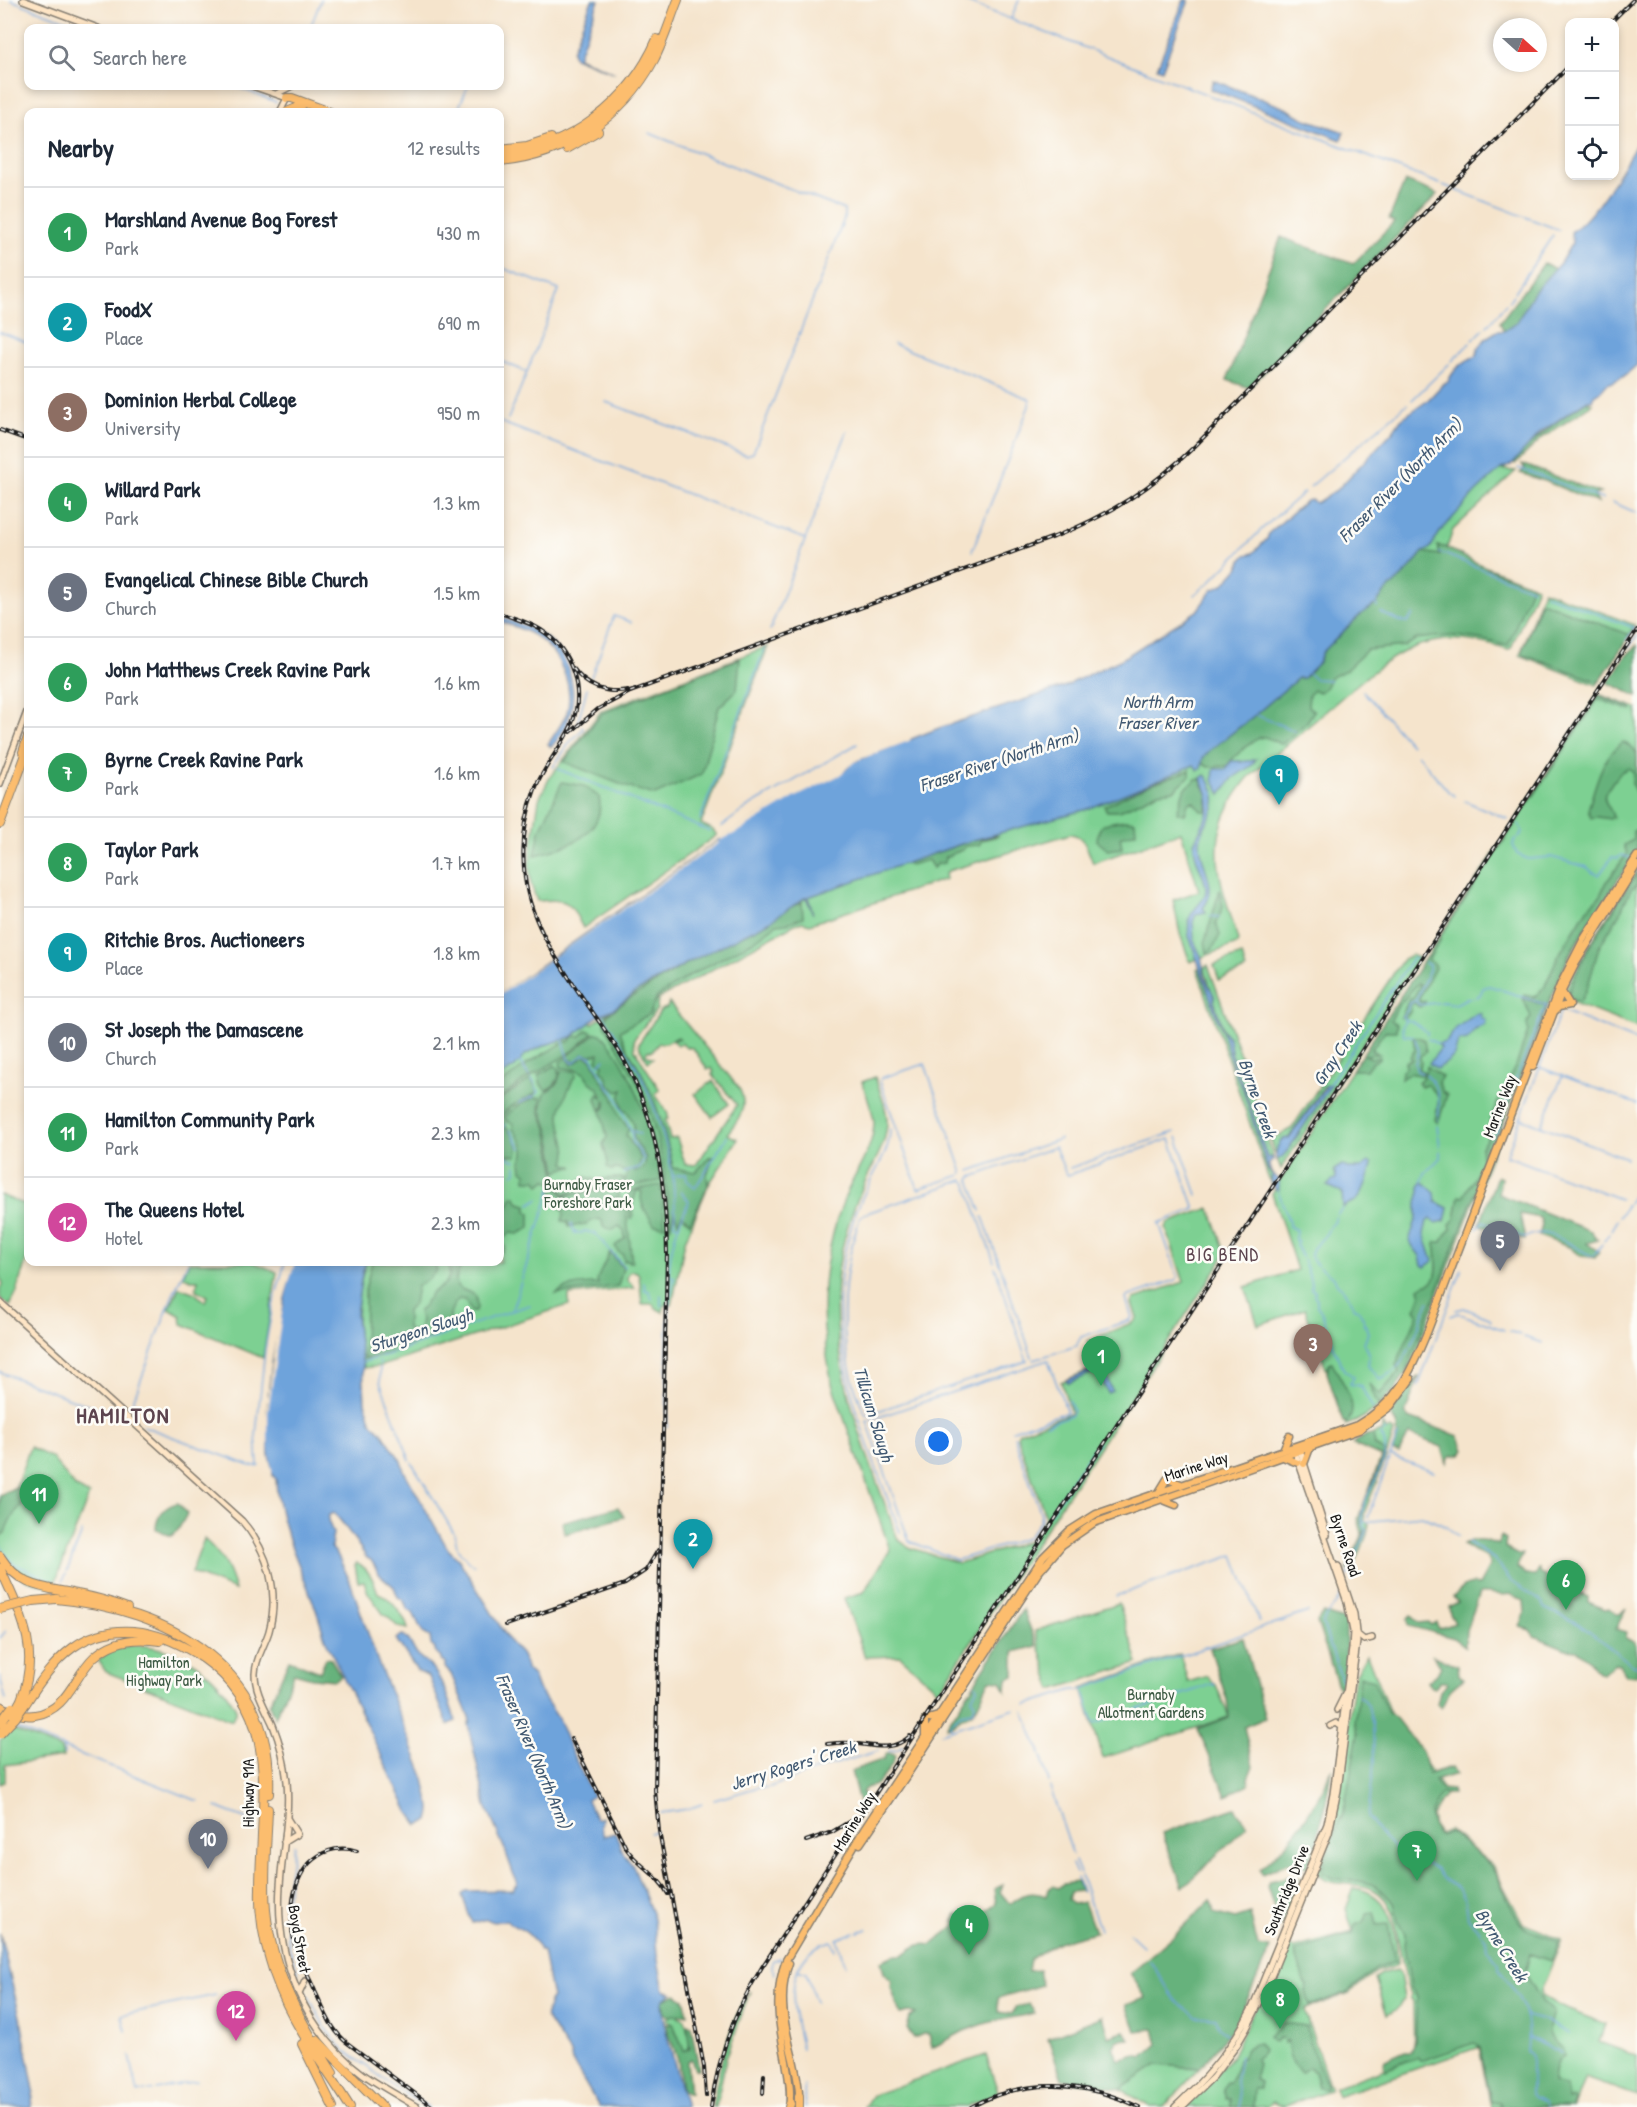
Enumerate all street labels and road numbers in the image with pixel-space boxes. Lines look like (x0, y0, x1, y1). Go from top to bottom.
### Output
street label: Marine Way (1477, 1071, 1521, 1141)
street label: Marine Way (1161, 1445, 1231, 1487)
street label: Byrne Road (1325, 1511, 1367, 1579)
street label: Highway 91A (237, 1759, 259, 1827)
street label: Marine Way (827, 1787, 881, 1855)
street label: Southridge Drive (1258, 1841, 1314, 1938)
street label: Boyd Street (283, 1903, 317, 1975)

